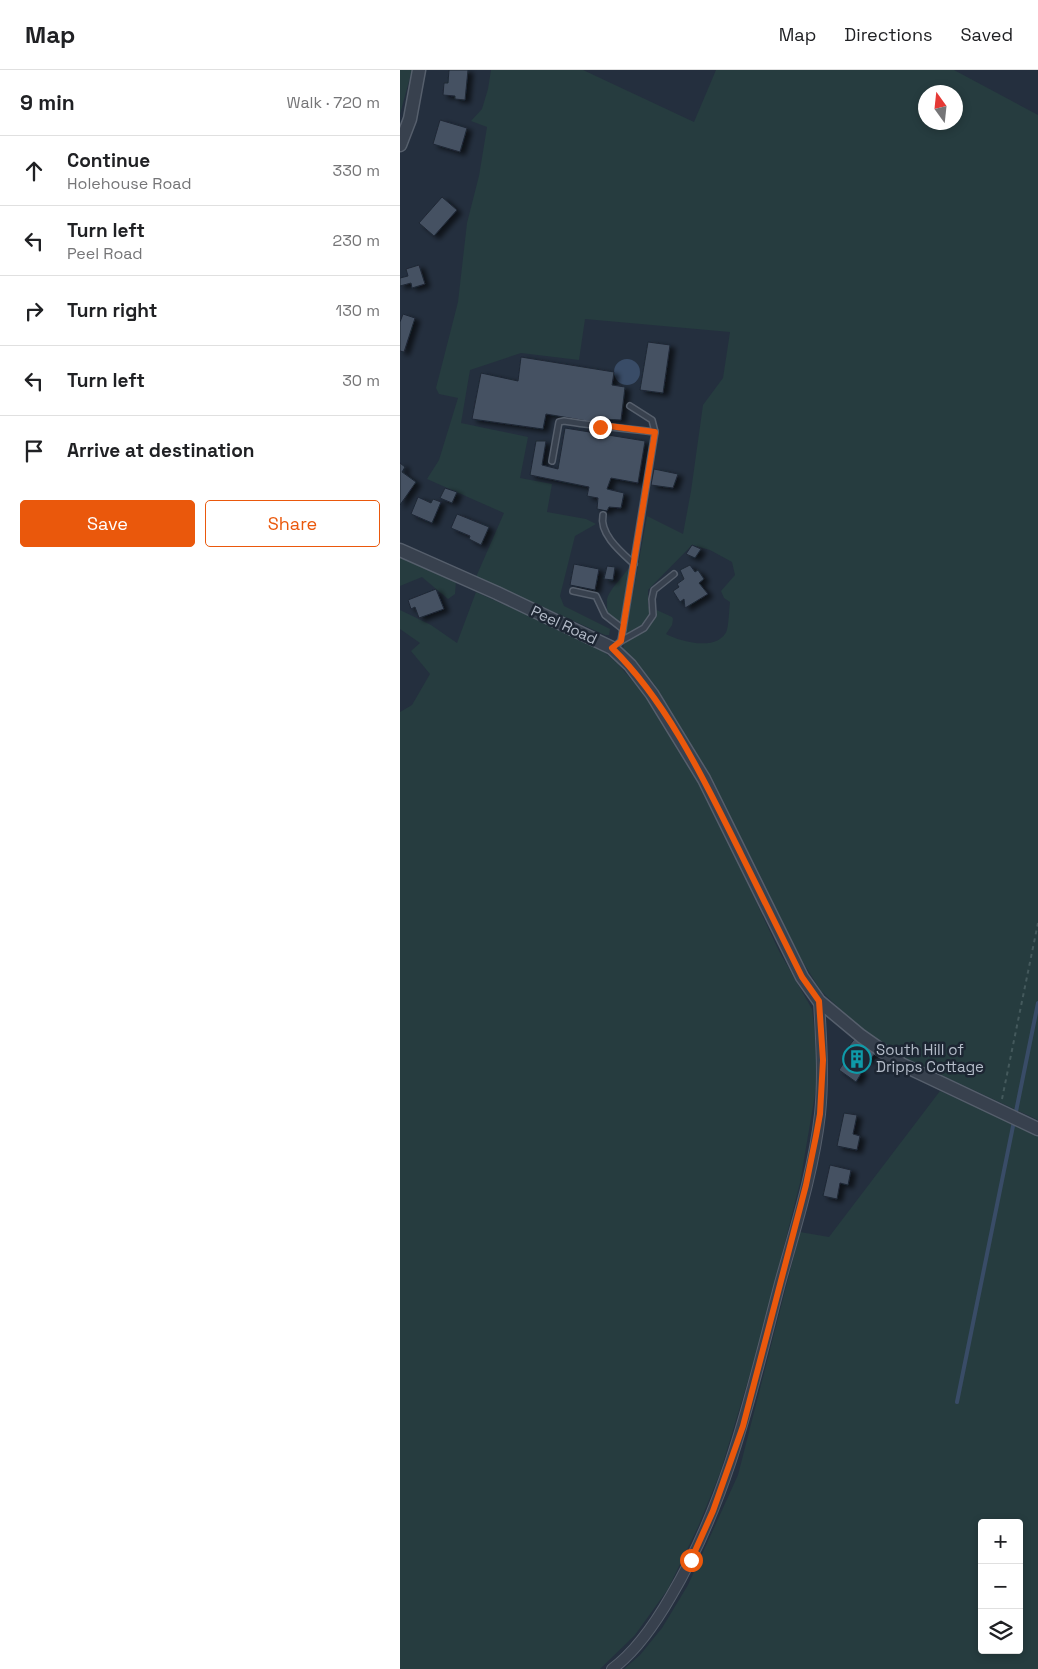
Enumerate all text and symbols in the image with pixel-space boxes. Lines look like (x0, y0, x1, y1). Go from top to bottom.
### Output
text: Map (25, 19, 75, 50)
text: Map (779, 23, 816, 46)
text: Directions (844, 23, 933, 46)
text: Saved (961, 23, 1013, 46)
north arrow (918, 85, 963, 130)
text: 9 min (20, 89, 75, 116)
text: Walk · 720 m (287, 92, 380, 113)
text: Continue (67, 148, 150, 173)
icon: ahead (20, 157, 48, 185)
text: 330 m (333, 160, 380, 181)
text: Holehouse Road (67, 173, 192, 194)
text: Turn left (67, 218, 145, 243)
icon: left (20, 227, 48, 255)
text: 230 m (333, 230, 380, 251)
text: Peel Road (67, 243, 143, 264)
icon: right (20, 297, 48, 325)
text: Turn right (67, 298, 157, 323)
text: 130 m (336, 300, 380, 321)
icon: left (20, 367, 48, 395)
text: Turn left (67, 368, 145, 393)
text: 30 m (342, 370, 380, 391)
route end (589, 416, 612, 439)
icon: arrive (20, 437, 48, 465)
text: Arrive at destination (67, 438, 255, 463)
button: Save (20, 500, 195, 547)
button: Share (205, 500, 380, 547)
street label: Peel Road (528, 601, 600, 648)
place label: South Hill of Dripps Cottage (876, 1040, 984, 1076)
building icon: South Hill of Dripps Cottage (842, 1044, 872, 1074)
map controls (978, 1519, 1023, 1654)
button: + (978, 1519, 1023, 1564)
route start (680, 1549, 703, 1572)
button: − (978, 1564, 1023, 1609)
button: layers (978, 1609, 1023, 1654)

